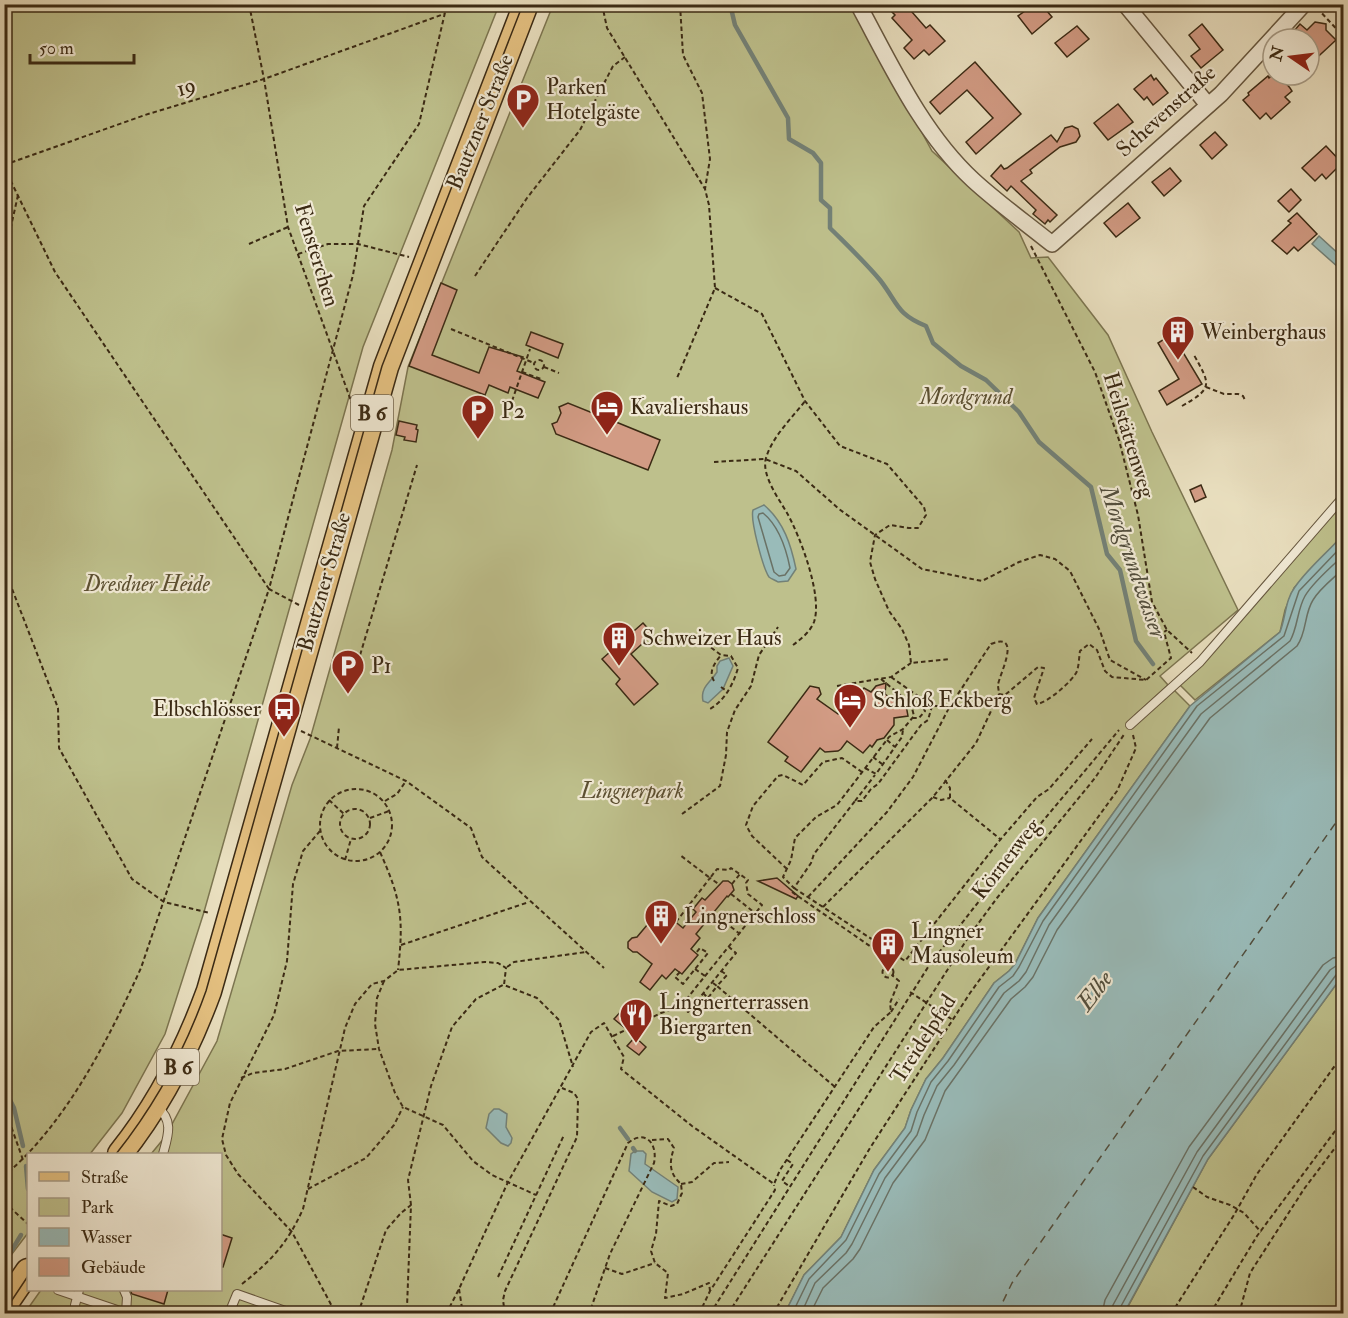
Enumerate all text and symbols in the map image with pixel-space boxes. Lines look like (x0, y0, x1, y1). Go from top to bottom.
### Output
scale bar (30, 27, 134, 65)
north arrow (1261, 27, 1321, 87)
text: 50 m (39, 37, 74, 60)
text: N (1266, 44, 1289, 64)
street label: Bautzner Straße (440, 50, 520, 194)
street label: Schevenstraße (1110, 59, 1222, 163)
street label: 19 (173, 71, 199, 103)
place label: Parken Hotelgäste (546, 73, 640, 126)
parking icon: Parken Hotelgäste (505, 82, 541, 129)
street label: Fensterchen (288, 200, 346, 310)
building icon: Weinberghaus (1160, 314, 1196, 361)
place label: Weinberghaus (1200, 318, 1326, 346)
street label: Heilstättenweg (1097, 369, 1162, 502)
park label: Mordgrund (918, 383, 1014, 411)
hotel icon: Kavaliershaus (589, 389, 625, 436)
parking icon: P2 (460, 393, 496, 440)
place label: Kavaliershaus (630, 393, 748, 421)
road number: B 6 (351, 395, 393, 431)
place label: P2 (501, 397, 525, 425)
water label: Mordgrundwasser (1092, 479, 1174, 644)
street label: Bautzner Straße (291, 509, 357, 655)
park label: Dresdner Heide (83, 570, 210, 598)
building icon: Schweizer Haus (601, 620, 637, 667)
place label: Schweizer Haus (642, 624, 782, 652)
parking icon: P1 (330, 648, 366, 695)
place label: P1 (371, 652, 392, 680)
hotel icon: Schloß Eckberg (832, 682, 868, 729)
place label: Schloß Eckberg (873, 686, 1013, 714)
bus stop icon: Elbschlösser (266, 691, 302, 738)
place label: Elbschlösser (152, 695, 262, 723)
park label: Lingnerpark (579, 777, 684, 805)
street label: Körnerweg (965, 812, 1047, 905)
building icon: Lingnerschloss (643, 898, 679, 945)
place label: Lingnerschloss (684, 902, 816, 930)
place label: Lingner Mausoleum (911, 917, 1014, 970)
building icon: Lingner Mausoleum (870, 926, 906, 973)
water label: Elbe (1069, 964, 1121, 1019)
place label: Lingnerterrassen Biergarten (659, 988, 809, 1041)
street label: Treidelpfad (884, 989, 963, 1089)
restaurant icon: Lingnerterrassen Biergarten (618, 997, 654, 1044)
road number: B 6 (157, 1049, 199, 1085)
legend (27, 1153, 222, 1291)
text: Straße (81, 1166, 129, 1189)
text: Park (81, 1196, 114, 1219)
text: Wasser (80, 1226, 132, 1249)
text: Gebäude (81, 1256, 146, 1279)

